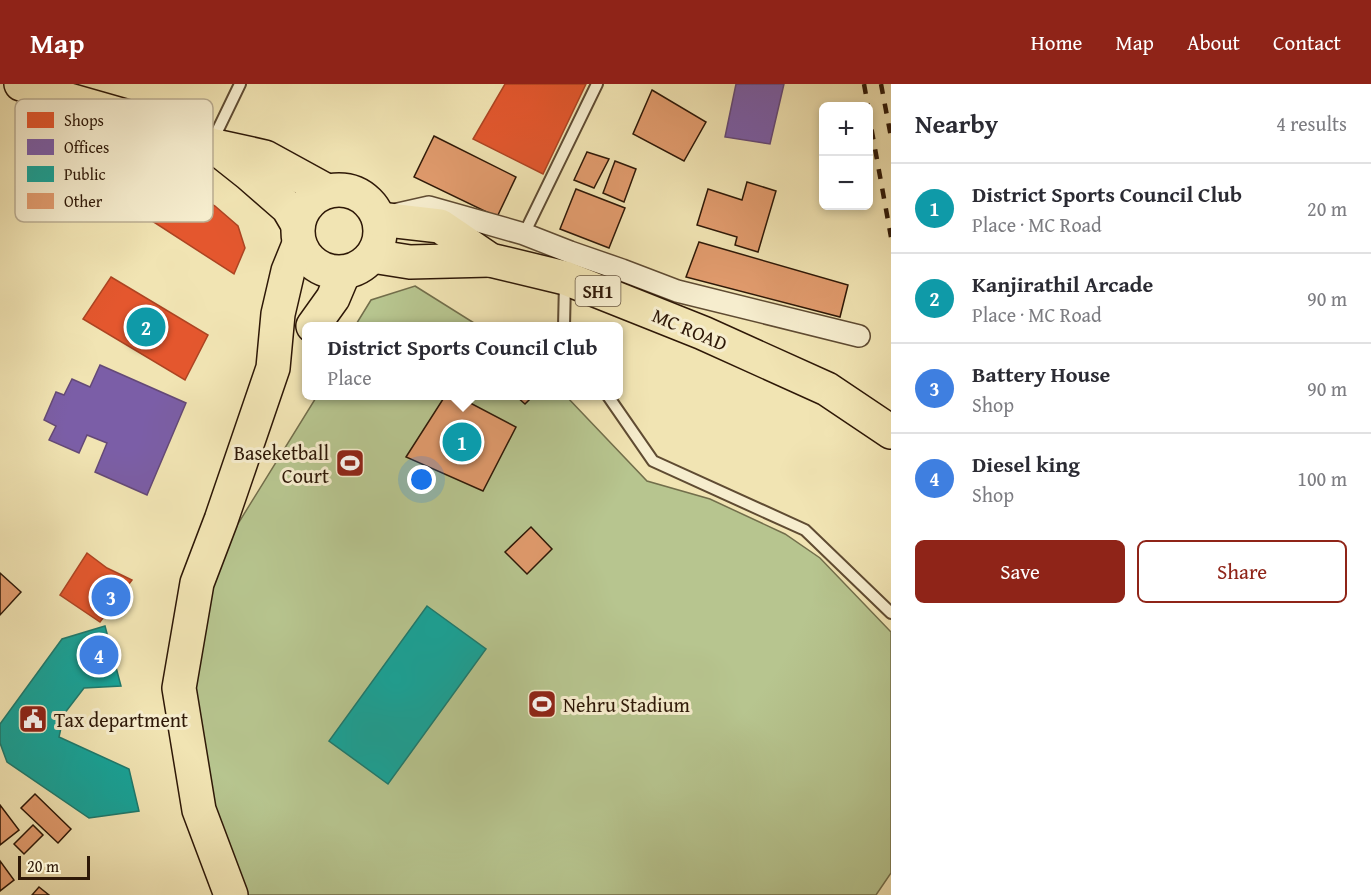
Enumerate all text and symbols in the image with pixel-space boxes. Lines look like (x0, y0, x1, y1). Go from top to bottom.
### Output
text: Map (30, 22, 84, 63)
text: Home (1031, 27, 1082, 58)
text: Map (1115, 27, 1154, 58)
text: About (1187, 27, 1240, 58)
text: Contact (1273, 27, 1341, 58)
legend (15, 99, 213, 222)
map controls (819, 102, 873, 210)
button: + (819, 102, 873, 156)
text: Nearby (915, 104, 998, 143)
text: Shops (64, 108, 104, 132)
text: 4 results (1276, 109, 1347, 138)
text: Offices (64, 135, 109, 159)
button: − (819, 156, 873, 210)
text: Public (64, 162, 106, 186)
text: District Sports Council Club (972, 178, 1242, 210)
text: Other (64, 189, 103, 213)
text: 1 (929, 194, 940, 223)
text: 20 m (1307, 194, 1347, 223)
text: Place · MC Road (972, 210, 1102, 239)
text: Kanjirathil Arcade (972, 268, 1153, 300)
road number: SH1 (576, 276, 620, 306)
text: 2 (929, 284, 940, 313)
text: 90 m (1307, 284, 1347, 313)
street label: MC ROAD (648, 300, 732, 358)
text: Place · MC Road (972, 300, 1102, 329)
pin: 2 (126, 304, 166, 350)
popup (302, 322, 623, 400)
text: District Sports Council Club (327, 331, 598, 363)
text: Battery House (972, 358, 1110, 390)
text: Place (327, 363, 372, 392)
text: 3 (929, 374, 940, 403)
text: 90 m (1307, 374, 1347, 403)
text: Shop (972, 390, 1014, 419)
pin: 1 (442, 420, 482, 464)
place label: Baseketball Court (234, 438, 329, 490)
sports icon: Baseketball Court (334, 447, 366, 479)
text: Diesel king (972, 448, 1080, 480)
text: 4 (929, 464, 940, 493)
text: 100 m (1297, 464, 1347, 493)
your location (407, 465, 436, 494)
text: Shop (972, 480, 1014, 509)
button: Save (915, 540, 1125, 603)
button: Share (1137, 540, 1347, 603)
pin: 3 (92, 574, 130, 620)
pin: 4 (80, 632, 118, 678)
sports icon: Nehru Stadium (526, 688, 558, 720)
place label: Nehru Stadium (563, 690, 691, 719)
public building icon: Tax department (17, 703, 49, 735)
place label: Tax department (54, 705, 188, 734)
scale bar (18, 853, 90, 880)
text: 20 m (27, 854, 59, 878)

